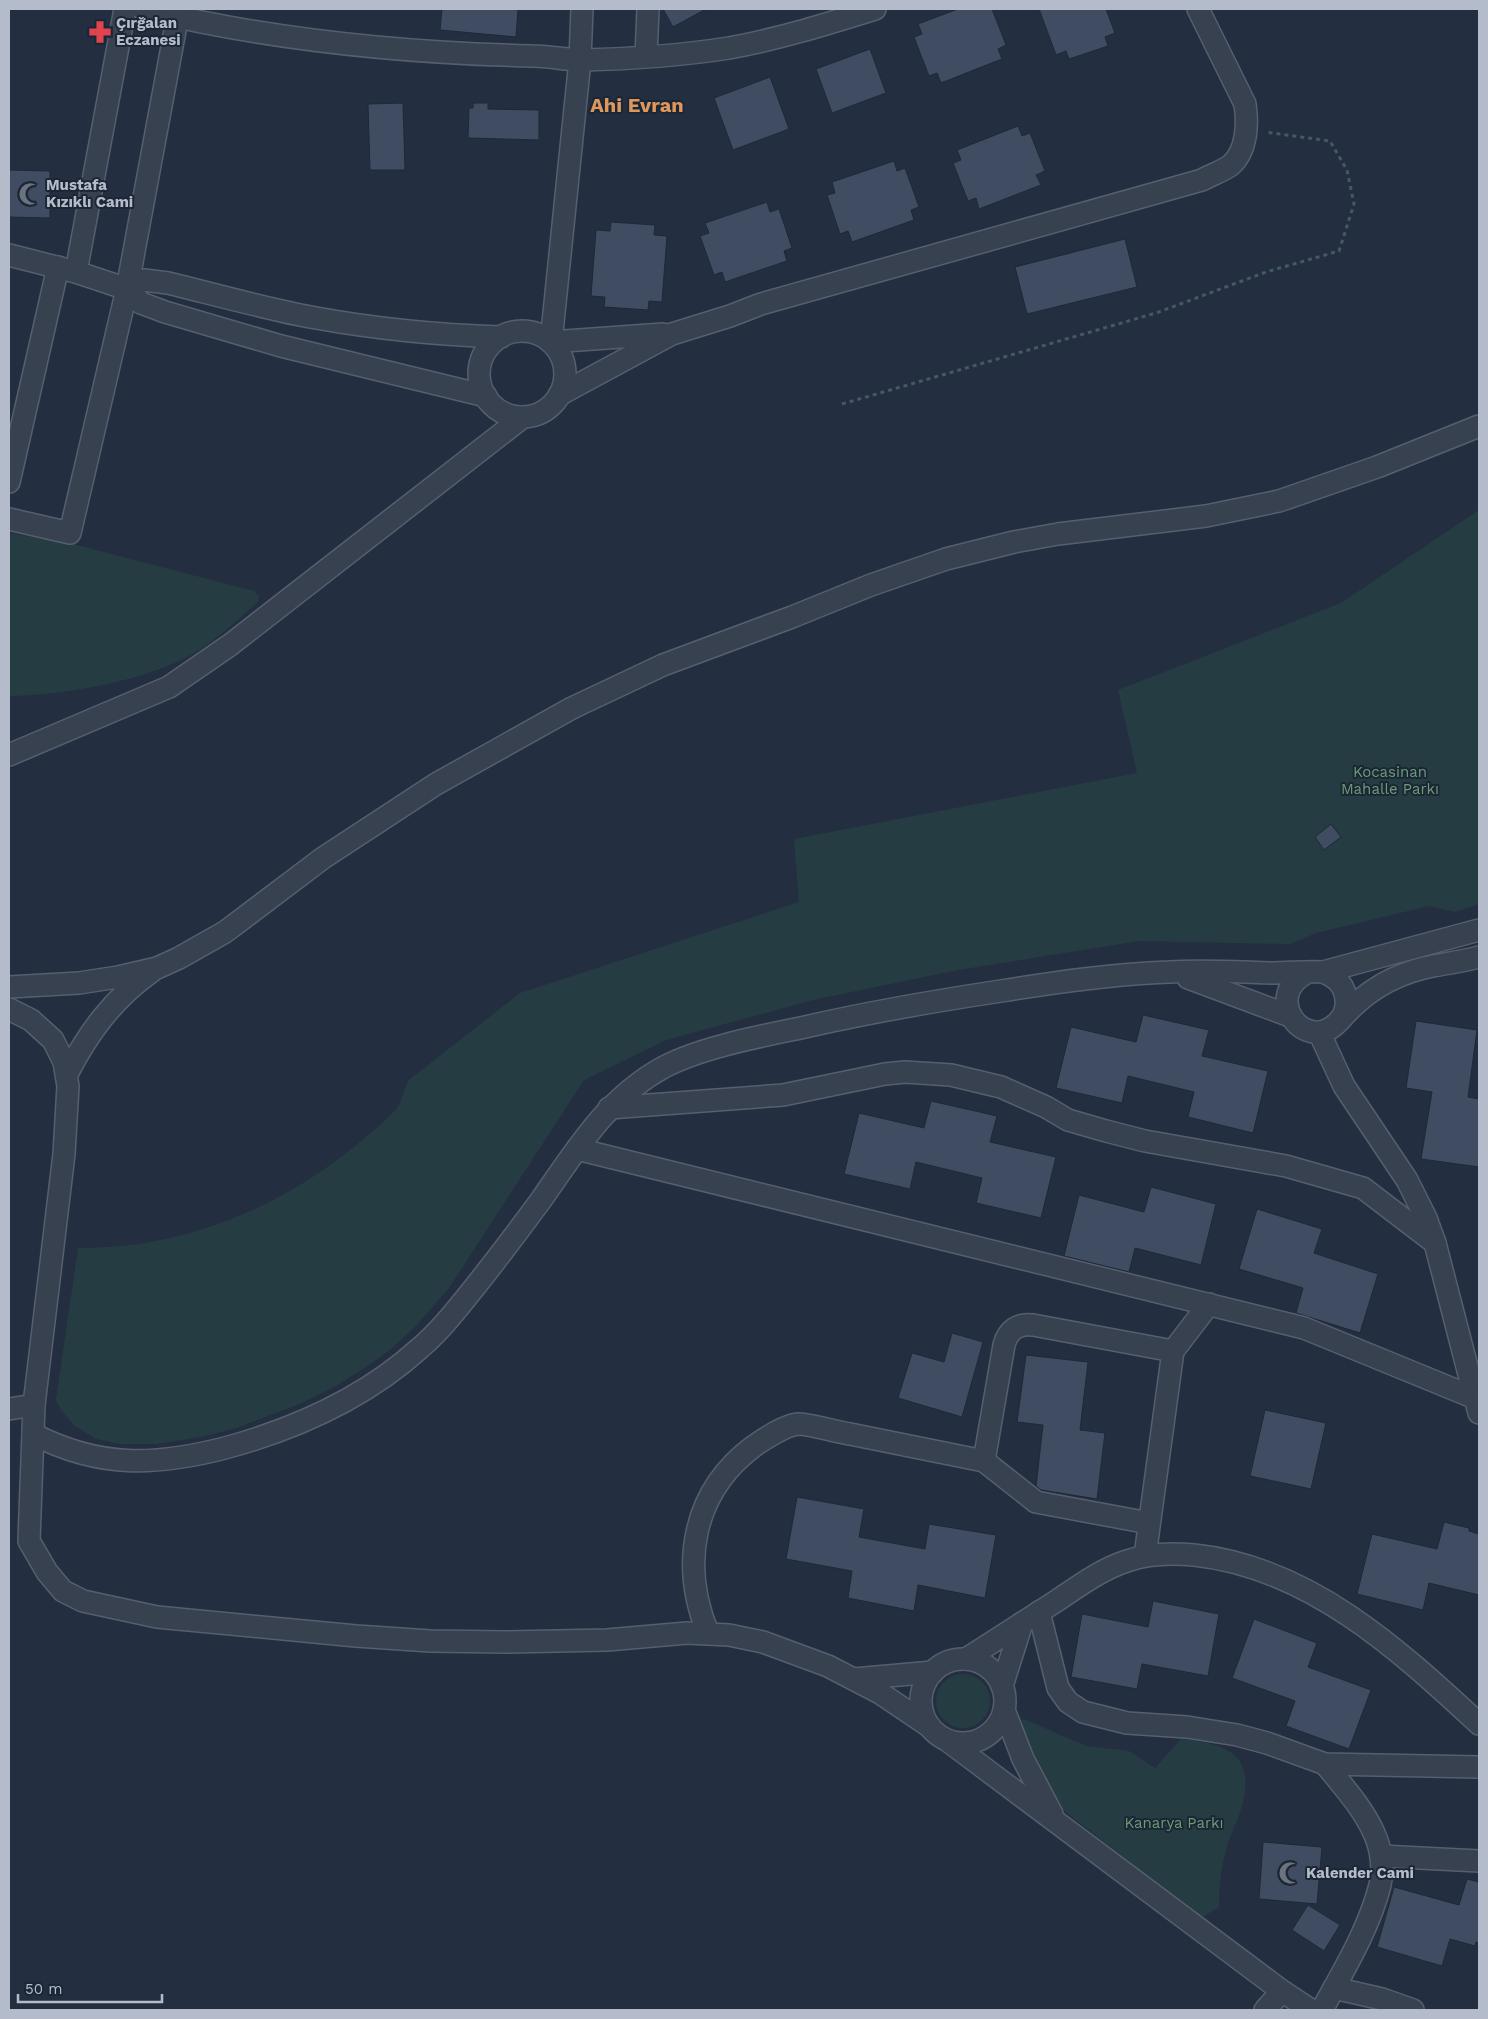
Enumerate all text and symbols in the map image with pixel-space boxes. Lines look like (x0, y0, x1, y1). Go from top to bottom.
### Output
place label: Çırğalan Eczanesi (116, 14, 181, 49)
pharmacy icon: Çırğalan Eczanesi (87, 19, 113, 45)
district label: Ahi Evran (590, 93, 684, 117)
place label: Mustafa Kızıklı Cami (46, 176, 133, 211)
mosque icon: Mustafa Kızıklı Cami (17, 181, 43, 207)
park label: Kocasinan Mahalle Parkı (1341, 763, 1439, 798)
park label: Kanarya Parkı (1124, 1814, 1224, 1832)
mosque icon: Kalender Cami (1277, 1860, 1303, 1886)
place label: Kalender Cami (1306, 1864, 1414, 1882)
scale bar (18, 1972, 161, 2004)
text: 50 m (25, 1980, 62, 1998)

